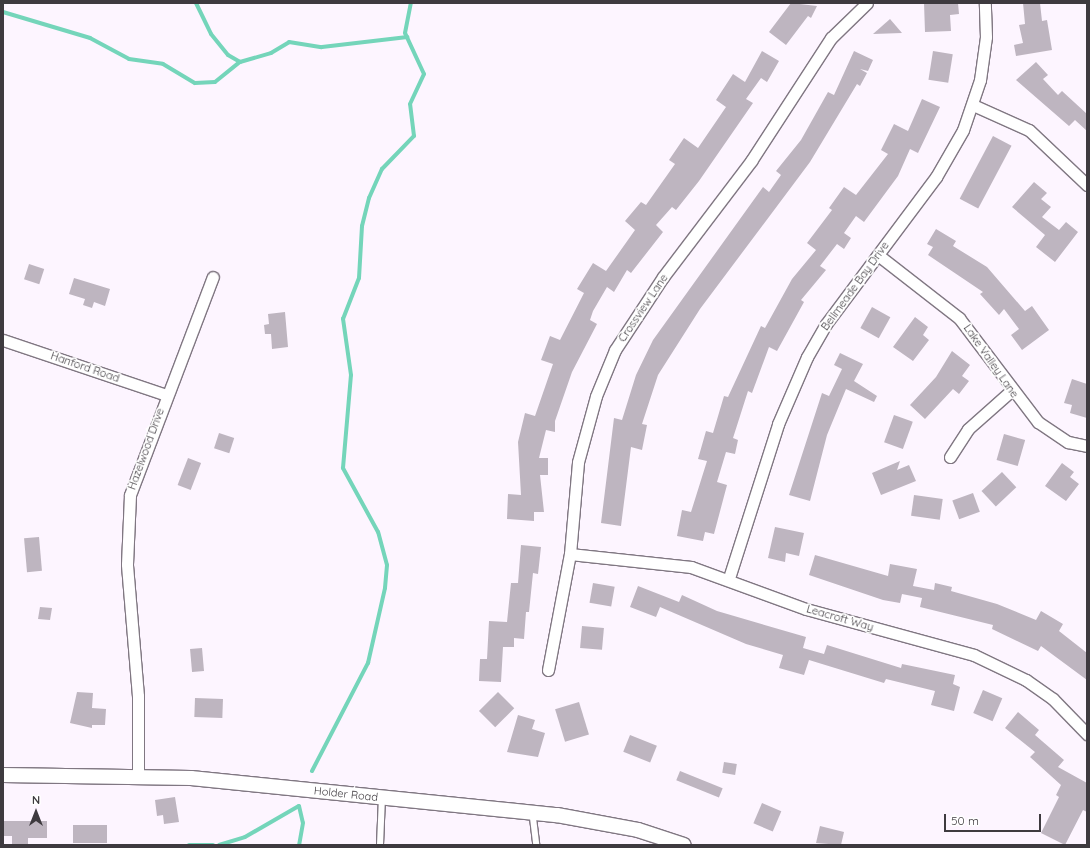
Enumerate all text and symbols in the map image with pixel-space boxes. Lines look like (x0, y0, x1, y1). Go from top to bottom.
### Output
street label: Bellmeade Bay Drive (818, 239, 892, 333)
street label: Crossview Lane (615, 272, 671, 344)
street label: Lake Valley Lane (961, 322, 1021, 400)
street label: Hanford Road (49, 349, 121, 385)
street label: Hazelwood Drive (125, 406, 167, 492)
street label: Leacroft Way (805, 602, 875, 634)
street label: Holder Road (313, 784, 379, 804)
north arrow (16, 792, 56, 832)
text: N (32, 793, 40, 807)
scale bar (946, 806, 1043, 832)
text: 50 m (951, 813, 979, 828)

